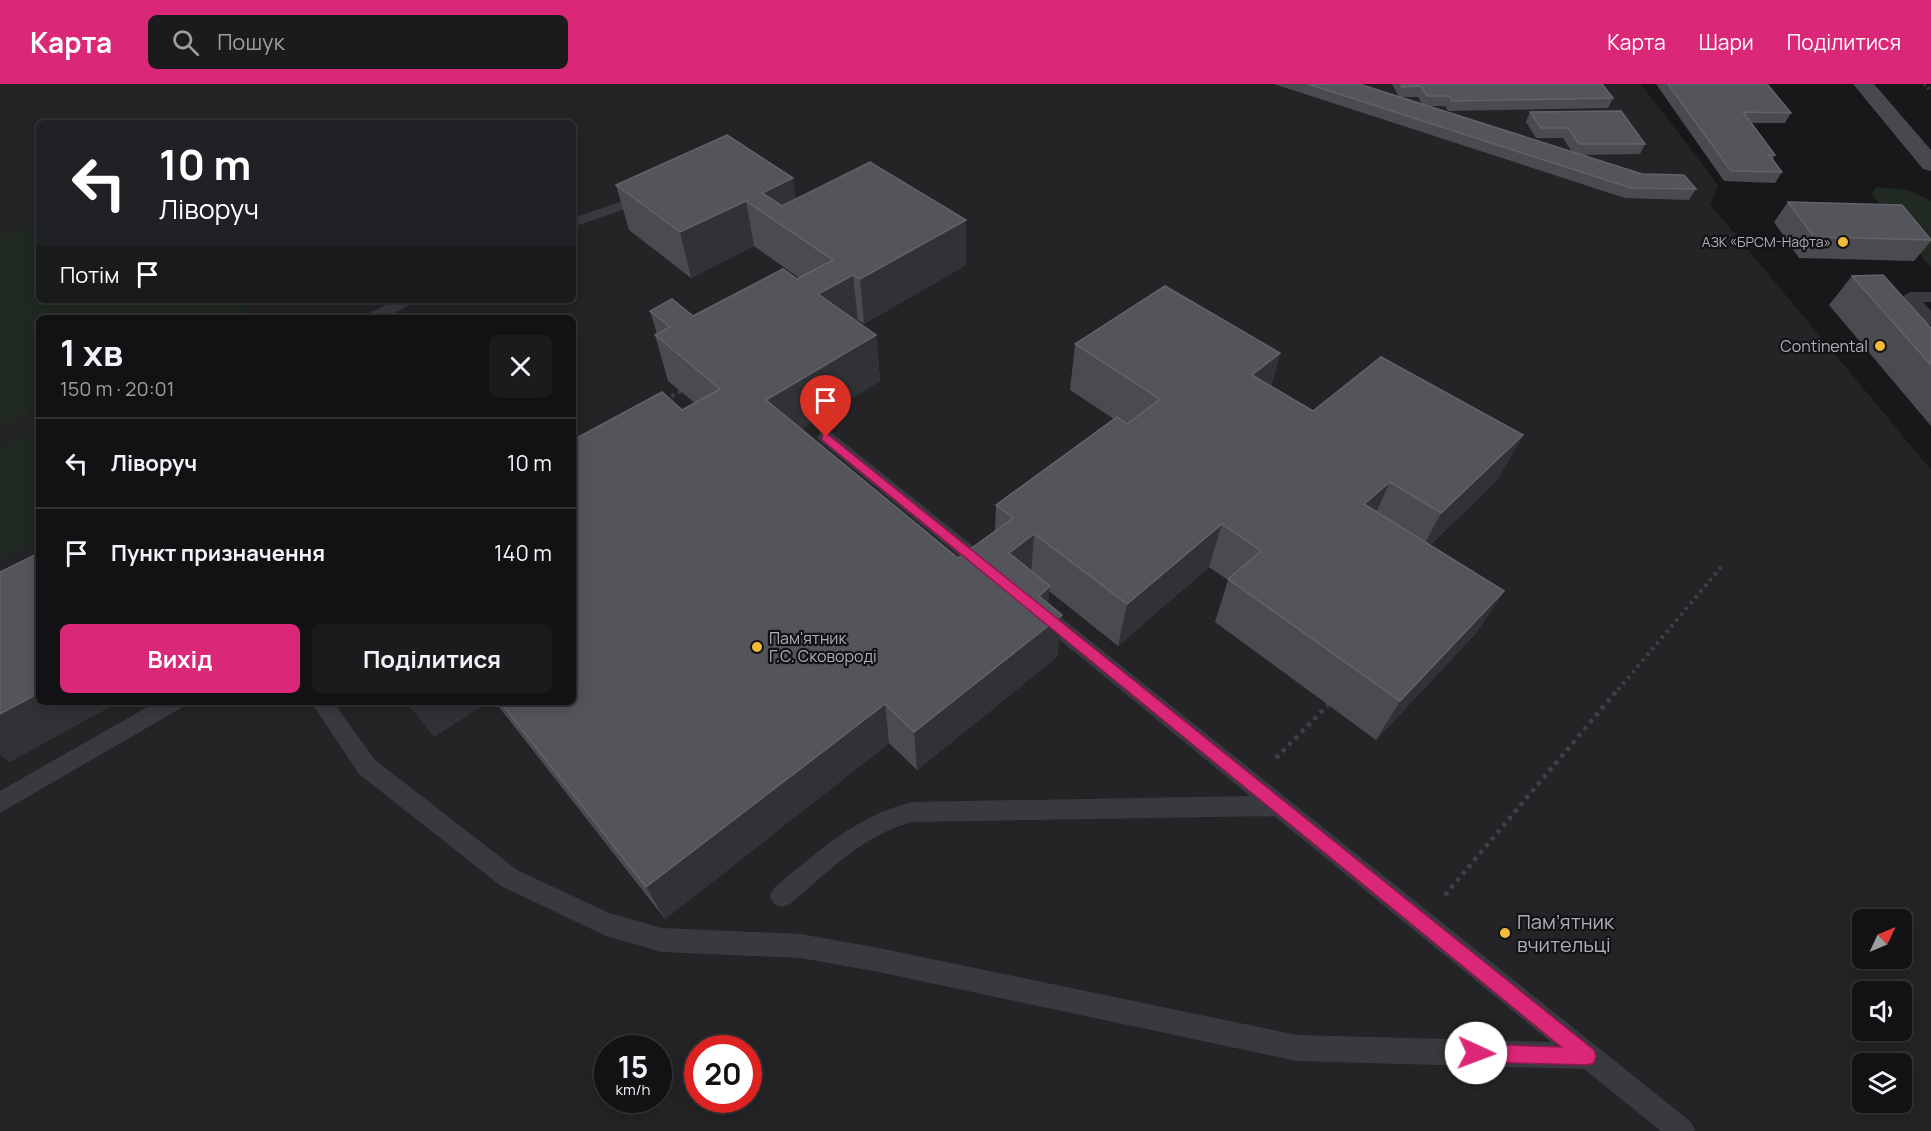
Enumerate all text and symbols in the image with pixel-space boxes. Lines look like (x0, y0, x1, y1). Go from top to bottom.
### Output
search box (148, 15, 568, 69)
text: Карта (30, 23, 112, 61)
icon: search (169, 26, 202, 59)
text: Пошук (217, 27, 285, 57)
text: Карта (1607, 28, 1666, 56)
text: Шари (1699, 28, 1754, 56)
text: Поділитися (1787, 28, 1901, 56)
text: 10 m (159, 135, 251, 193)
icon: left (60, 144, 138, 222)
text: Ліворуч (159, 190, 259, 227)
place label: АЗК «БРСМ-Нафта» (1702, 232, 1831, 251)
marker: АЗК «БРСМ-Нафта» (1836, 235, 1850, 249)
icon: arrive (131, 258, 164, 291)
text: Потім (60, 260, 119, 290)
text: 1 хв (60, 328, 123, 377)
button: close (489, 335, 552, 398)
place label: Continental (1780, 335, 1868, 357)
marker: Continental (1873, 339, 1887, 353)
text: 150 m · 20:01 (60, 375, 175, 402)
pin (800, 375, 851, 437)
icon: arrive (809, 384, 842, 417)
icon: left (60, 447, 93, 480)
text: Ліворуч (111, 448, 197, 478)
text: 10 m (507, 448, 552, 478)
icon: arrive (60, 537, 93, 570)
text: Пункт призначення (111, 538, 325, 568)
text: 140 m (494, 538, 552, 568)
button: Вихід (60, 624, 300, 693)
button: Поділитися (312, 624, 552, 693)
place label: Пам'ятник Г.С. Сковороді (769, 627, 877, 667)
marker: Пам'ятник Г.С. Сковороді (750, 640, 764, 654)
place label: Пам’ятник вчительці (1517, 908, 1615, 958)
north arrow (1852, 909, 1912, 969)
map controls (1852, 909, 1912, 1113)
marker: Пам’ятник вчительці (1498, 926, 1512, 940)
button: sound (1852, 981, 1912, 1041)
position arrow (1444, 1021, 1508, 1085)
speed limit sign: 20 (684, 1035, 762, 1113)
text: 15 (618, 1046, 648, 1087)
button: layers (1852, 1053, 1912, 1113)
text: km/h (616, 1079, 650, 1100)

